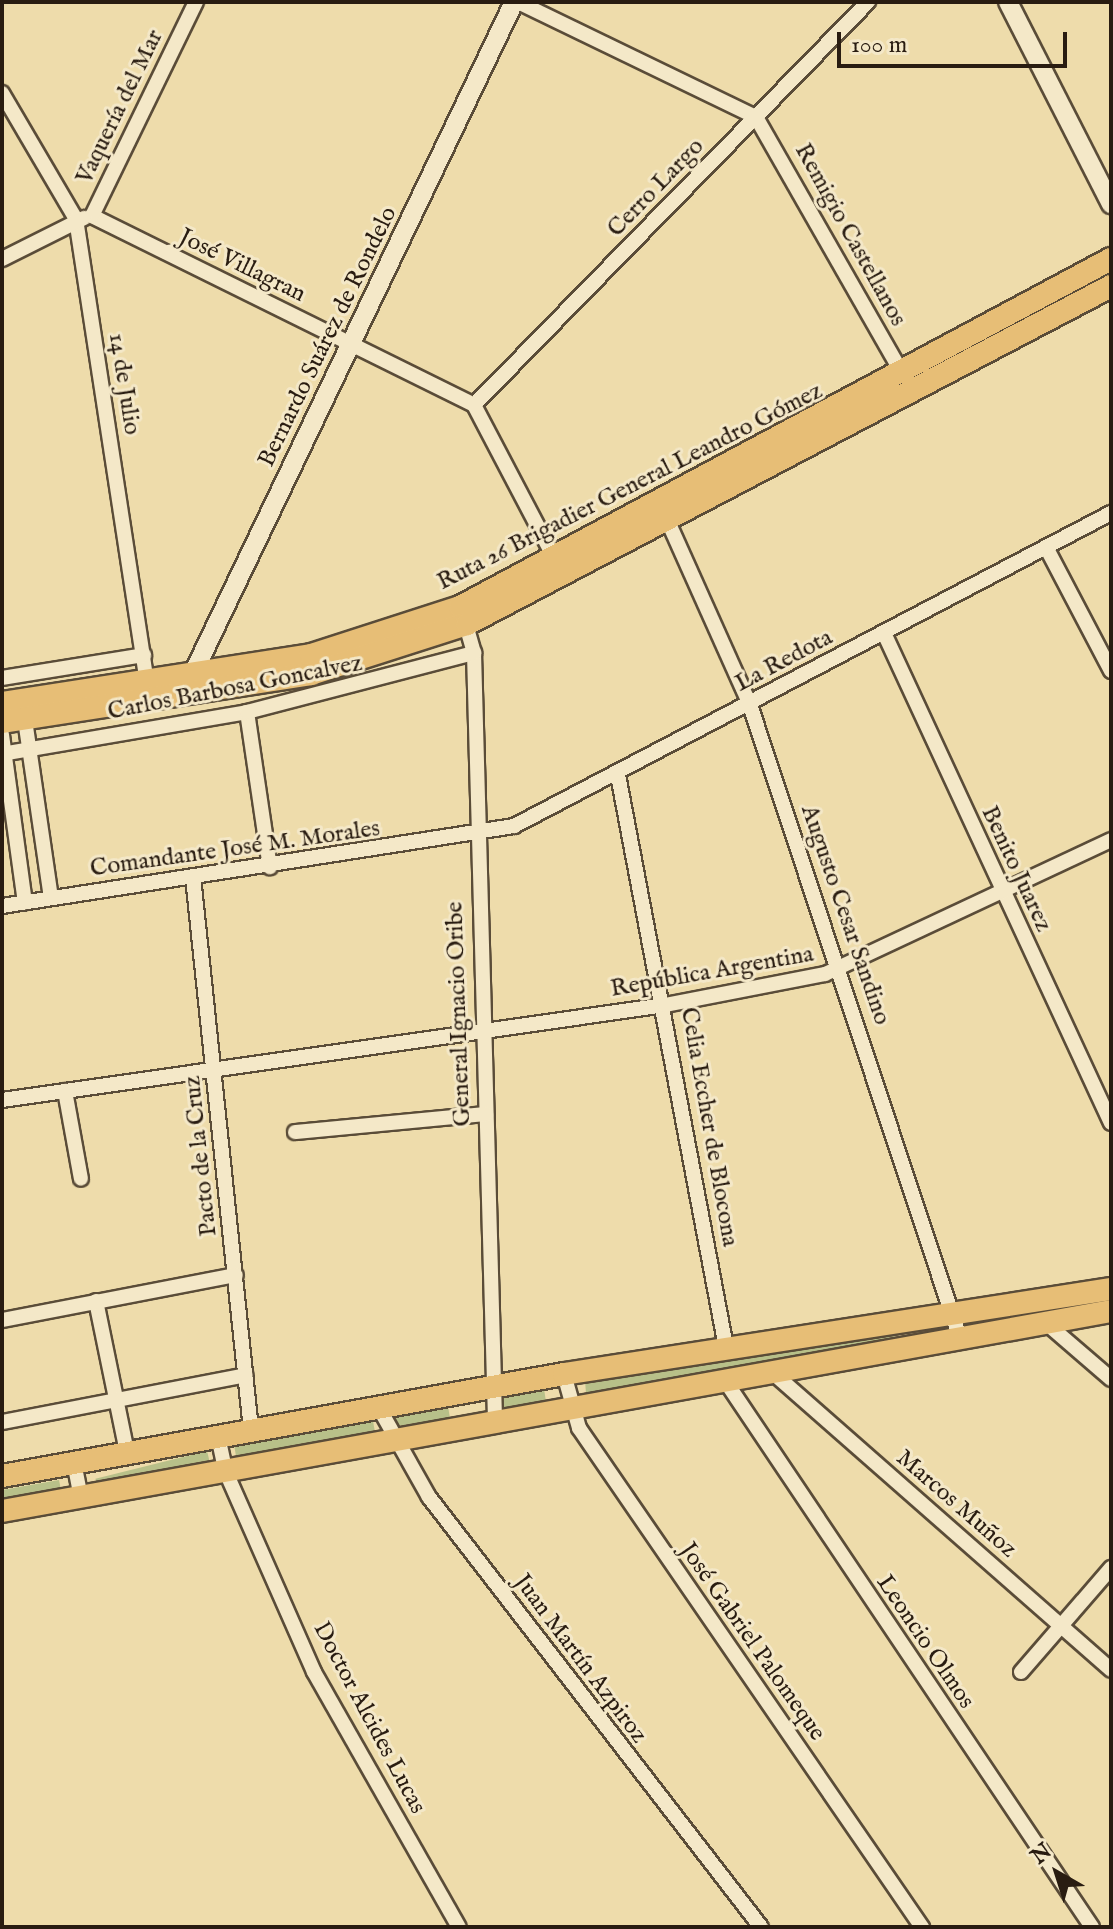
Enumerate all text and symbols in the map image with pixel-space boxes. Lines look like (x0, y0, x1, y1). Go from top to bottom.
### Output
scale bar (841, 16, 1071, 66)
street label: Vaquería del Mar (70, 25, 170, 189)
text: 100 m (851, 30, 907, 61)
street label: Cerro Largo (602, 133, 710, 243)
street label: Remigio Castellanos (788, 139, 912, 331)
street label: Bernardo Suárez de Rondelo (252, 202, 404, 472)
street label: José Villagran (174, 223, 310, 309)
street label: 14 de Julio (102, 331, 146, 437)
street label: Ruta 26 Brigadier General Leandro Gómez (433, 377, 827, 597)
street label: La Redota (730, 623, 838, 699)
street label: Carlos Barbosa Goncalvez (105, 649, 365, 727)
street label: Augusto Cesar Sandino (794, 801, 896, 1029)
street label: Benito Juarez (974, 802, 1058, 936)
street label: Comandante José M. Morales (88, 814, 382, 884)
street label: General Ignacio Oribe (441, 901, 477, 1127)
street label: República Argentina (608, 940, 816, 1004)
street label: Celia Eccher de Blocona (674, 1005, 744, 1249)
street label: Pacto de la Cruz (178, 1074, 224, 1238)
street label: Marcos Muñoz (890, 1444, 1022, 1564)
street label: José Gabriel Palomeque (673, 1537, 831, 1747)
street label: Juan Martín Azpiroz (507, 1569, 653, 1749)
street label: Leoncio Olmos (870, 1570, 980, 1714)
street label: Doctor Alcides Lucas (306, 1617, 432, 1819)
north arrow (1017, 1833, 1097, 1913)
text: N (1026, 1837, 1058, 1871)

